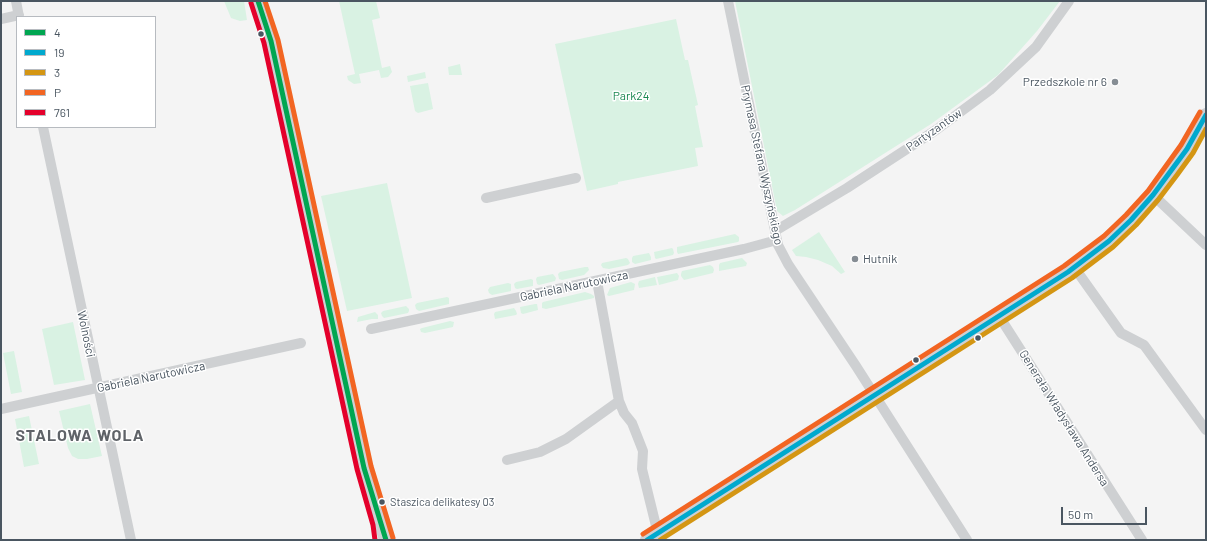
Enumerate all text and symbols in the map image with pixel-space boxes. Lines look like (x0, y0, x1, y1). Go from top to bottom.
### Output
legend (16, 16, 156, 128)
text: 4 (54, 25, 61, 39)
unlabelled marker (256, 29, 266, 39)
text: 19 (54, 45, 64, 59)
text: 3 (54, 65, 60, 79)
place label: Przedszkole nr 6 (1023, 75, 1107, 89)
marker: Przedszkole nr 6 (1110, 77, 1120, 87)
street label: Prymasa Stefana Wyszyńskiego (738, 84, 786, 246)
text: P (54, 85, 61, 99)
park label: Park24 (613, 89, 649, 103)
text: 761 (54, 105, 70, 119)
street label: Partyzantów (903, 106, 965, 154)
place label: Hutnik (863, 252, 897, 266)
marker: Hutnik (850, 254, 860, 264)
street label: Gabriela Narutowicza (519, 268, 629, 304)
street label: Wolności (74, 309, 98, 359)
unlabelled marker (973, 333, 983, 343)
street label: Generała Władysława Andersa (1016, 347, 1112, 489)
unlabelled marker (911, 355, 921, 365)
street label: Gabriela Narutowicza (96, 359, 206, 395)
district label: STALOWA WOLA (15, 426, 145, 446)
place label: Staszica delikatesy 03 (390, 495, 494, 509)
marker: Staszica delikatesy 03 (377, 497, 387, 507)
scale bar (1063, 499, 1149, 525)
text: 50 m (1068, 507, 1093, 521)

